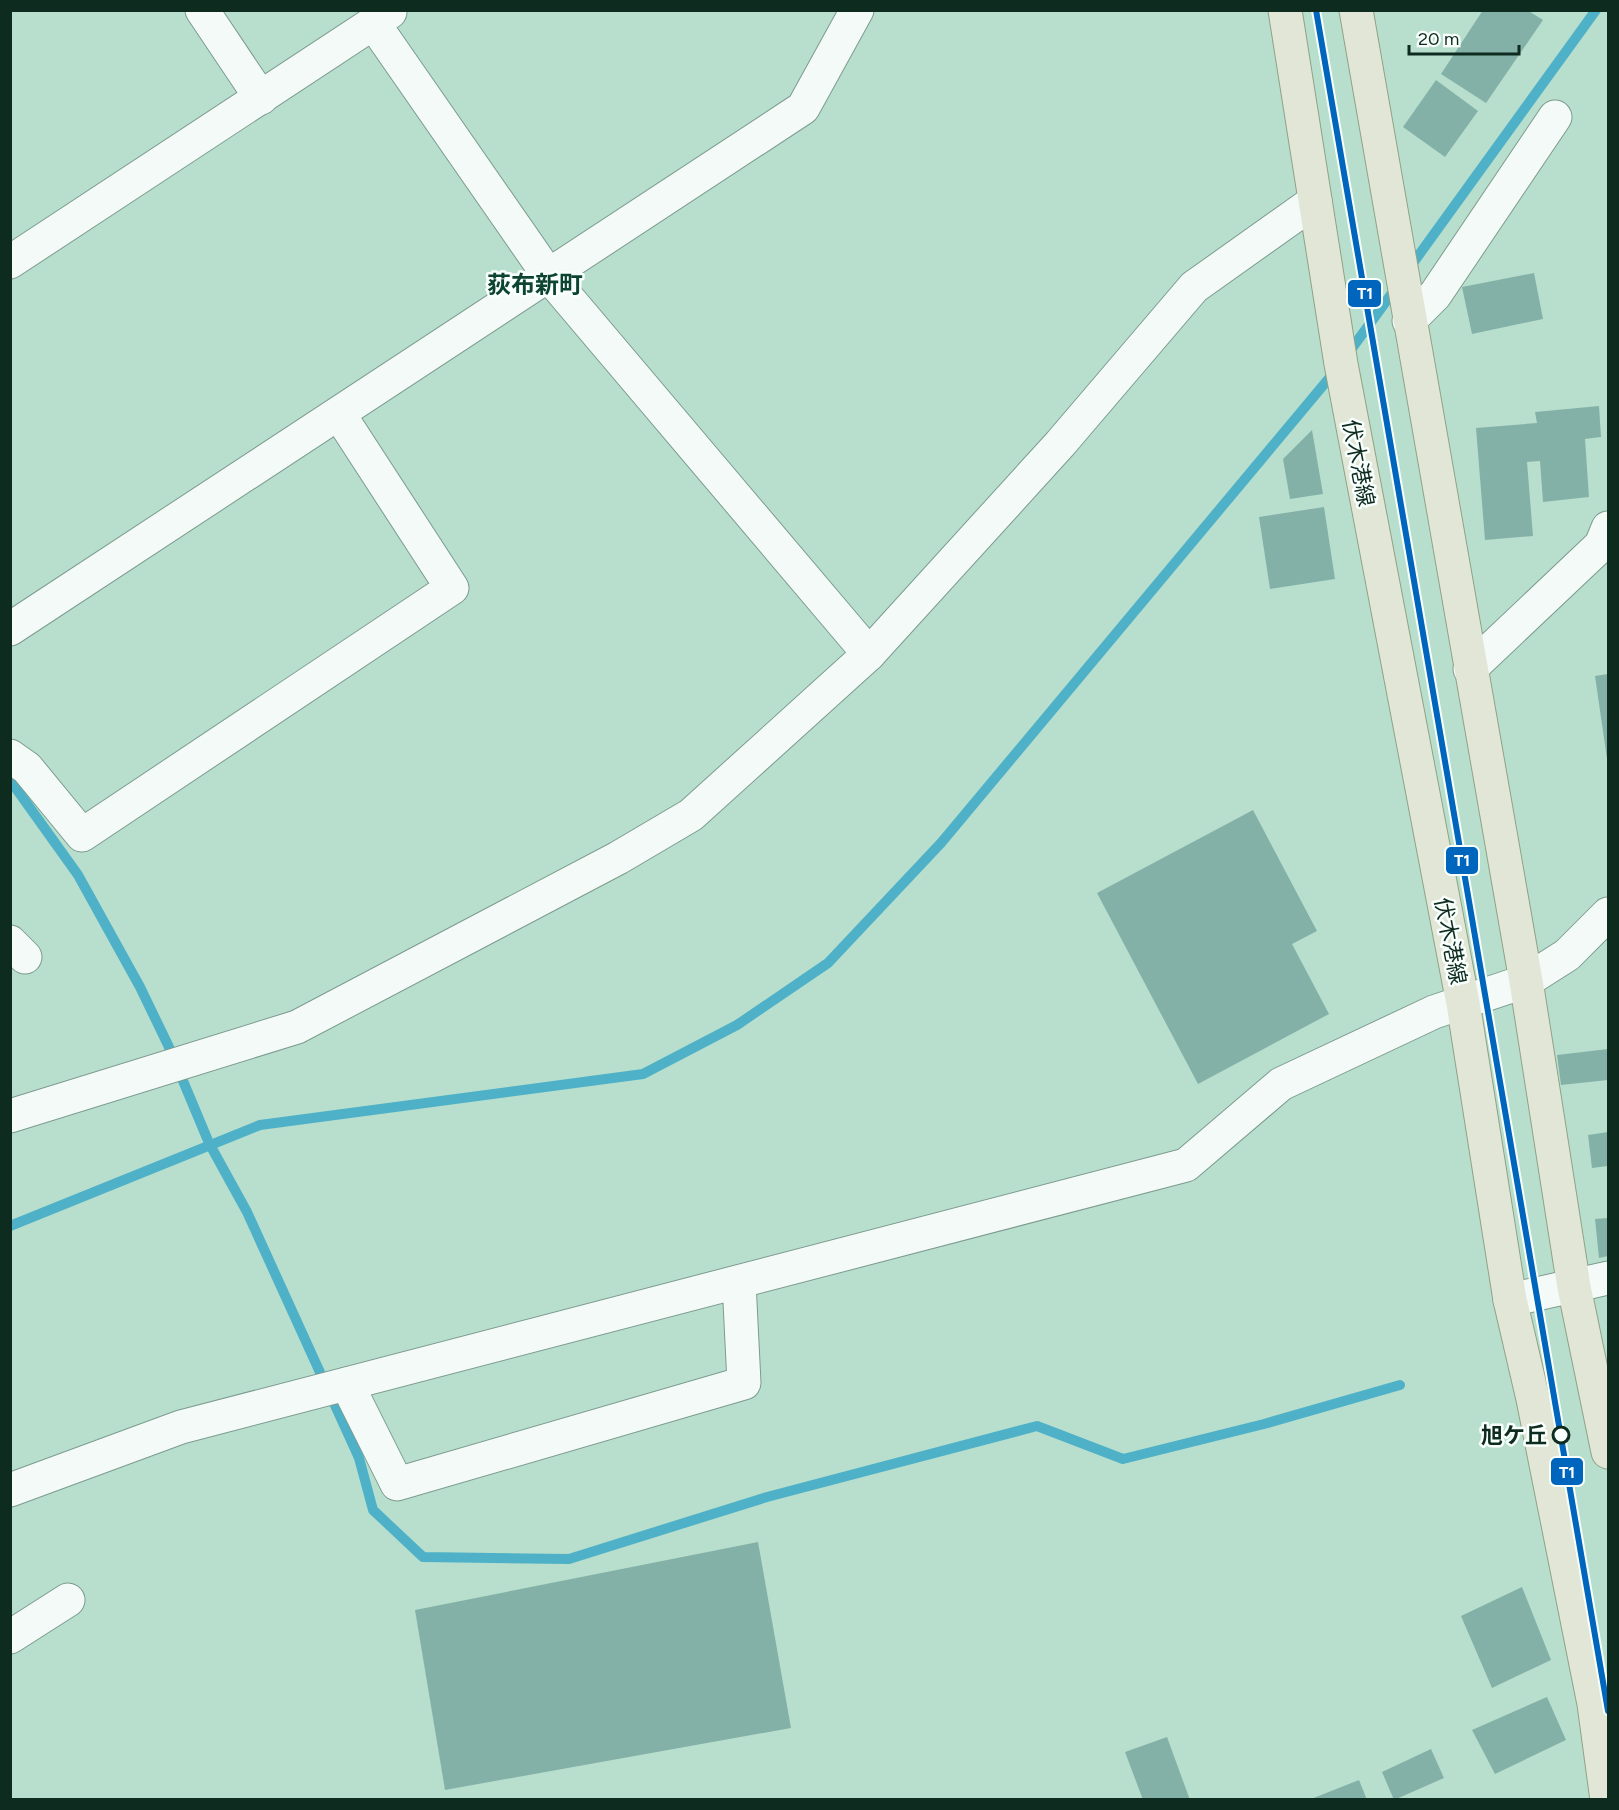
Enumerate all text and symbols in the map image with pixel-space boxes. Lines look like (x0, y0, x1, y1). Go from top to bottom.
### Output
scale bar (1409, 18, 1518, 56)
text: 20 m (1418, 28, 1459, 50)
district label: 荻布新町 (487, 270, 583, 299)
line badge: T1 (1347, 279, 1382, 308)
text: T1 (1357, 284, 1373, 303)
street label: 伏木港線 (1337, 417, 1380, 509)
line badge: T1 (1445, 846, 1479, 875)
text: T1 (1454, 851, 1470, 870)
street label: 伏木港線 (1429, 895, 1472, 987)
place label: 旭ケ丘 (1481, 1422, 1547, 1449)
marker: 旭ケ丘 (1552, 1426, 1570, 1444)
line badge: T1 (1550, 1457, 1584, 1486)
text: T1 (1559, 1463, 1575, 1482)

